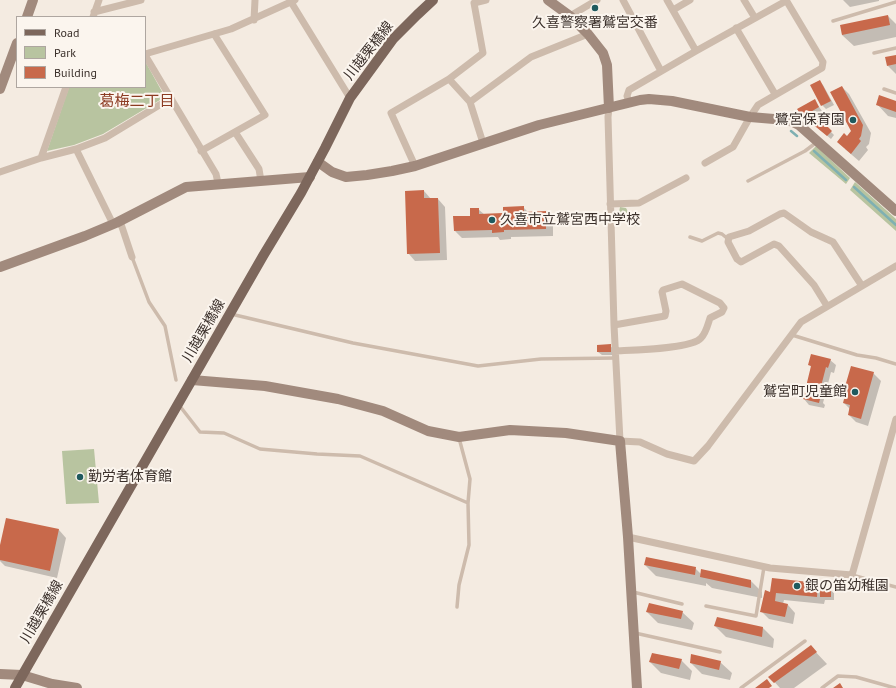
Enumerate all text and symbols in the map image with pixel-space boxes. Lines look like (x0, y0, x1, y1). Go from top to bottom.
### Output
marker: 久喜警察署鷲宮交番 (590, 3, 600, 13)
place label: 久喜警察署鷲宮交番 (532, 15, 658, 31)
legend (16, 16, 146, 88)
street label: 川越栗橋線 (341, 18, 397, 84)
text: Road (54, 25, 79, 40)
text: Park (54, 45, 76, 60)
text: Building (54, 65, 97, 80)
district label: 葛梅二丁目 (100, 93, 174, 111)
place label: 鷺宮保育園 (775, 112, 845, 128)
marker: 鷺宮保育園 (848, 115, 858, 125)
place label: 久喜市立鷲宮西中学校 (500, 212, 640, 228)
marker: 久喜市立鷲宮西中学校 (487, 215, 497, 225)
street label: 川越栗橋線 (179, 296, 229, 366)
place label: 鷲宮町児童館 (763, 384, 847, 400)
marker: 鷲宮町児童館 (850, 387, 860, 397)
place label: 勤労者体育館 (88, 469, 172, 485)
marker: 勤労者体育館 (75, 472, 85, 482)
street label: 川越栗橋線 (17, 577, 67, 647)
place label: 銀の笛幼稚園 (805, 578, 889, 594)
marker: 銀の笛幼稚園 (792, 581, 802, 591)

